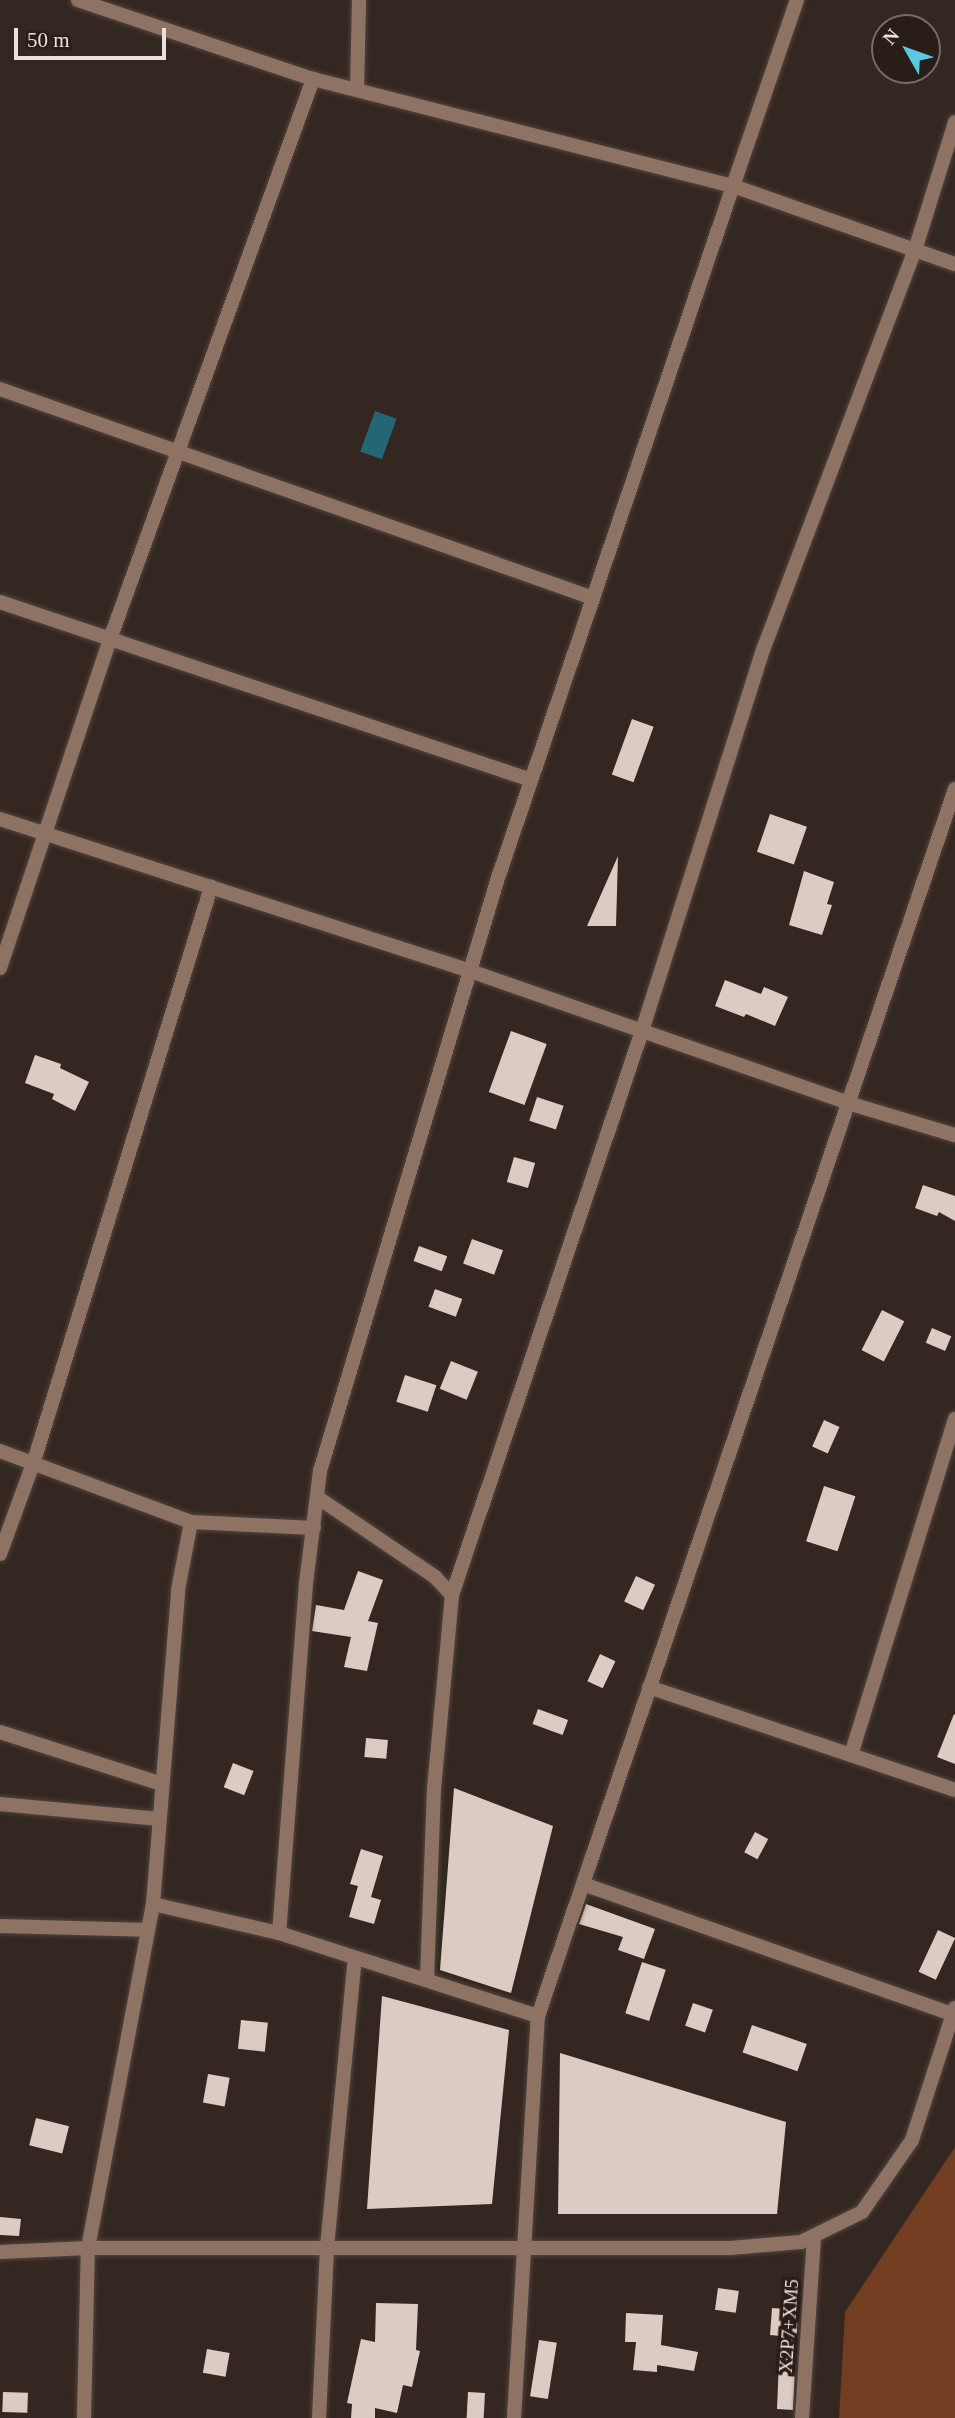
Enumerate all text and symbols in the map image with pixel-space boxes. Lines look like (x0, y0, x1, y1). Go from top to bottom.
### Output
scale bar (18, 14, 170, 58)
north arrow (871, 14, 941, 84)
text: N (879, 24, 904, 48)
text: 50 m (27, 28, 70, 52)
street label: X2P7+XM5 (774, 2278, 804, 2374)

